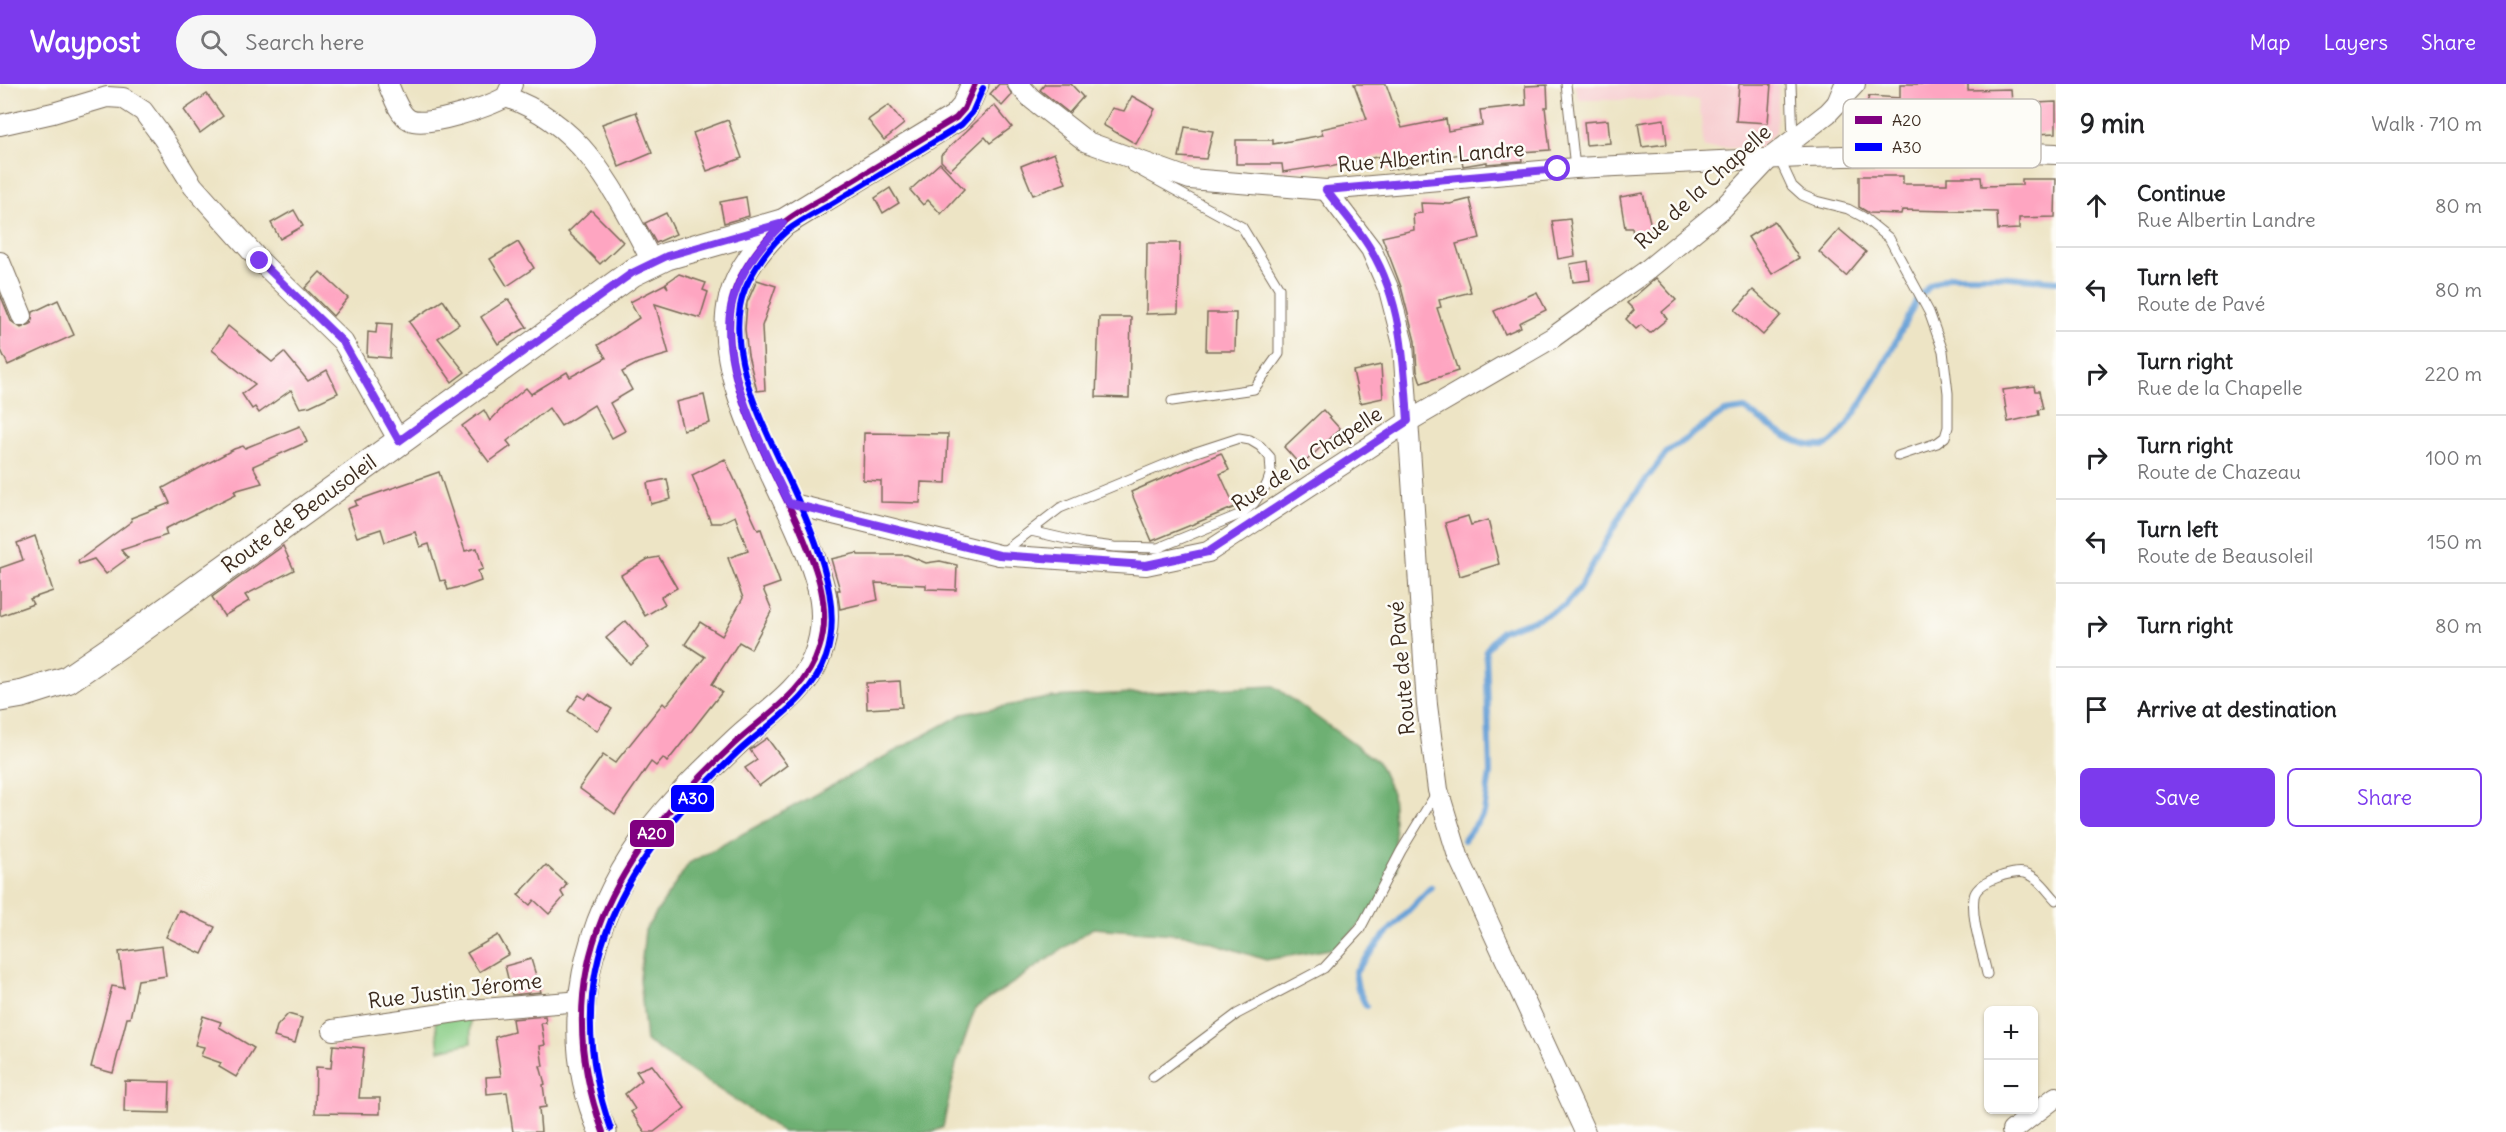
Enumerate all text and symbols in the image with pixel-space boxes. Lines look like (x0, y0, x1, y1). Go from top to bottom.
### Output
search box (176, 15, 596, 69)
text: Waypost (30, 24, 140, 60)
icon: search (197, 26, 230, 59)
text: Search here (245, 28, 364, 56)
text: Map (2250, 29, 2290, 56)
text: Layers (2323, 29, 2388, 56)
text: Share (2421, 29, 2476, 56)
legend (1843, 99, 2041, 168)
text: 9 min (2080, 107, 2145, 140)
text: A20 (1892, 110, 1922, 130)
text: Walk · 710 m (2371, 111, 2482, 136)
street label: Rue de la Chapelle (1629, 118, 1776, 255)
street label: Rue Albertin Landre (1336, 135, 1525, 178)
text: A30 (1892, 137, 1922, 157)
route start (1544, 155, 1570, 181)
text: Continue (2137, 179, 2226, 207)
icon: ahead (2080, 189, 2113, 222)
text: 80 m (2435, 193, 2482, 218)
text: Rue Albertin Landre (2137, 207, 2315, 232)
route end (246, 247, 272, 273)
text: Turn left (2137, 263, 2218, 291)
icon: left (2080, 273, 2113, 306)
text: 80 m (2435, 277, 2482, 302)
text: Route de Pavé (2137, 291, 2265, 316)
text: Turn right (2137, 347, 2233, 375)
icon: right (2080, 357, 2113, 390)
text: 220 m (2425, 361, 2482, 386)
text: Rue de la Chapelle (2137, 375, 2303, 400)
street label: Rue de la Chapelle (1226, 400, 1387, 517)
text: Turn right (2137, 431, 2233, 459)
icon: right (2080, 441, 2113, 474)
text: 100 m (2425, 445, 2482, 470)
street label: Route de Beausoleil (216, 448, 381, 579)
text: Route de Chazeau (2137, 459, 2301, 484)
text: Turn left (2137, 515, 2218, 543)
icon: left (2080, 525, 2113, 558)
text: 150 m (2427, 529, 2482, 554)
text: Route de Beausoleil (2137, 543, 2313, 568)
street label: Route de Pavé (1382, 600, 1421, 736)
icon: right (2080, 609, 2113, 642)
text: Turn right (2137, 611, 2233, 639)
text: 80 m (2435, 613, 2482, 638)
icon: arrive (2080, 693, 2113, 726)
text: Arrive at destination (2137, 695, 2337, 723)
button: Save (2080, 768, 2275, 827)
button: Share (2287, 768, 2482, 827)
line badge: A30 (670, 784, 715, 813)
text: A30 (678, 788, 708, 808)
line badge: A20 (629, 819, 675, 848)
text: A20 (637, 823, 667, 843)
street label: Rue Justin Jérome (366, 966, 543, 1015)
map controls (1984, 1006, 2038, 1114)
button: + (1984, 1006, 2038, 1060)
button: − (1984, 1060, 2038, 1114)

